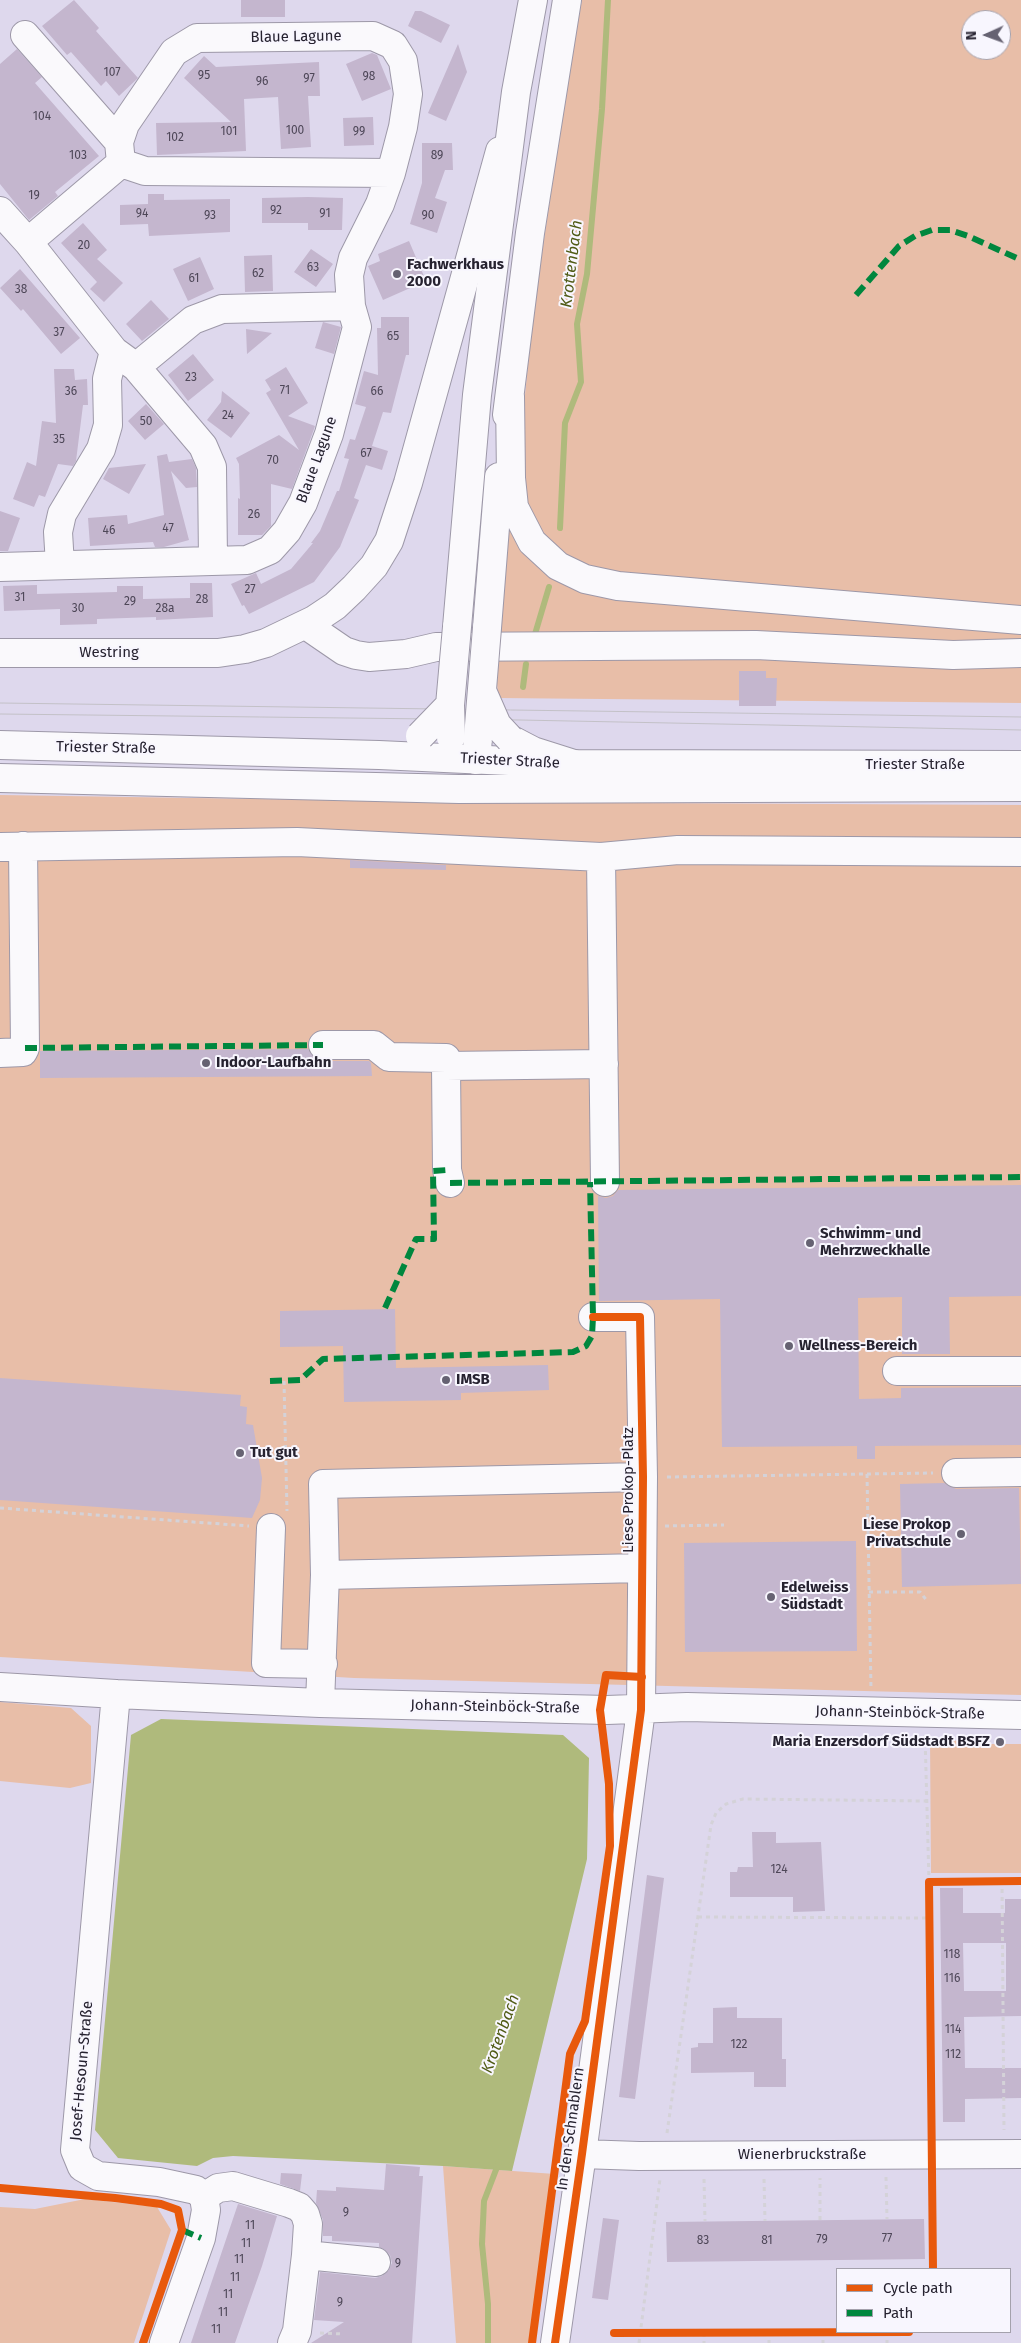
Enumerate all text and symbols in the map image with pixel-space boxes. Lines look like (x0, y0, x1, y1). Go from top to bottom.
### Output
north arrow (961, 10, 1011, 60)
street label: Blaue Lagune (250, 27, 342, 47)
text: N (963, 31, 980, 40)
house number: 107 (104, 66, 120, 80)
house number: 95 (198, 69, 210, 83)
house number: 98 (363, 70, 375, 84)
house number: 97 (303, 72, 315, 86)
house number: 96 (256, 75, 268, 89)
house number: 104 (33, 110, 51, 124)
house number: 100 (286, 124, 304, 138)
house number: 101 (221, 125, 237, 139)
house number: 99 (353, 125, 365, 139)
house number: 102 (166, 131, 184, 145)
house number: 103 (69, 149, 87, 163)
house number: 89 (431, 149, 443, 163)
house number: 19 (28, 189, 40, 203)
house number: 92 (270, 204, 282, 218)
house number: 94 (136, 207, 148, 221)
house number: 91 (319, 207, 331, 221)
house number: 93 (204, 209, 216, 223)
house number: 90 (422, 209, 434, 223)
water label: Krottenbach (557, 219, 587, 309)
house number: 20 (78, 239, 90, 253)
place label: Fachwerkhaus 2000 (407, 256, 504, 291)
house number: 63 (307, 261, 319, 275)
house number: 62 (252, 267, 264, 281)
marker: Fachwerkhaus 2000 (391, 268, 403, 280)
house number: 61 (188, 272, 200, 286)
house number: 38 (15, 283, 27, 297)
house number: 37 (53, 326, 65, 340)
house number: 65 (387, 330, 399, 344)
house number: 23 (185, 371, 197, 385)
house number: 71 (280, 384, 290, 398)
house number: 36 (65, 385, 77, 399)
house number: 66 (371, 385, 383, 399)
house number: 24 (222, 409, 234, 423)
street label: Blaue Lagune (293, 414, 341, 506)
house number: 50 (140, 415, 152, 429)
house number: 35 (53, 433, 65, 447)
house number: 67 (360, 447, 372, 461)
house number: 70 (267, 454, 279, 468)
house number: 26 (248, 508, 260, 522)
house number: 47 (162, 522, 174, 536)
house number: 46 (103, 524, 115, 538)
house number: 27 (244, 583, 256, 597)
house number: 31 (15, 591, 25, 605)
house number: 28 (196, 593, 208, 607)
house number: 29 (124, 595, 136, 609)
house number: 30 (72, 602, 84, 616)
house number: 28a (155, 602, 175, 616)
street label: Westring (79, 644, 139, 662)
street label: Triester Straße (56, 738, 156, 758)
street label: Triester Straße (460, 749, 560, 773)
street label: Triester Straße (865, 756, 965, 774)
place label: Indoor-Laufbahn (216, 1054, 331, 1072)
marker: Indoor-Laufbahn (200, 1057, 212, 1069)
place label: Schwimm- und Mehrzweckhalle (820, 1225, 930, 1260)
marker: Schwimm- und Mehrzweckhalle (804, 1237, 816, 1249)
place label: Wellness-Bereich (799, 1337, 917, 1355)
marker: Wellness-Bereich (783, 1340, 795, 1352)
place label: IMSB (456, 1371, 490, 1389)
marker: IMSB (440, 1374, 452, 1386)
street label: Liese Prokop-Platz (620, 1427, 638, 1553)
place label: Tut gut (250, 1444, 298, 1462)
marker: Tut gut (234, 1447, 246, 1459)
place label: Liese Prokop Privatschule (863, 1516, 951, 1551)
marker: Liese Prokop Privatschule (955, 1528, 967, 1540)
place label: Edelweiss Südstadt (781, 1579, 848, 1614)
marker: Edelweiss Südstadt (765, 1591, 777, 1603)
street label: Johann-Steinböck-Straße (410, 1697, 580, 1717)
street label: Johann-Steinböck-Straße (815, 1703, 985, 1723)
place label: Maria Enzersdorf Südstadt BSFZ (773, 1733, 990, 1751)
marker: Maria Enzersdorf Südstadt BSFZ (994, 1736, 1006, 1748)
house number: 124 (770, 1863, 788, 1877)
house number: 118 (944, 1948, 960, 1962)
house number: 116 (944, 1972, 960, 1986)
water label: Krotenbach (478, 1992, 524, 2076)
street label: Josef-Hesoun-Straße (67, 2000, 97, 2142)
house number: 114 (945, 2023, 961, 2037)
house number: 122 (730, 2038, 748, 2052)
house number: 112 (945, 2048, 961, 2062)
street label: In den Schnablern (553, 2066, 589, 2192)
street label: Wienerbruckstraße (738, 2146, 866, 2164)
house number: 9 (343, 2206, 349, 2220)
house number: 11 (245, 2219, 255, 2233)
house number: 77 (882, 2232, 892, 2246)
house number: 79 (816, 2233, 828, 2247)
house number: 83 (697, 2234, 709, 2248)
house number: 81 (761, 2234, 773, 2248)
house number: 11 (241, 2237, 251, 2251)
house number: 11 (234, 2253, 244, 2267)
house number: 9 (395, 2257, 401, 2271)
legend (836, 2268, 1011, 2333)
house number: 11 (230, 2271, 240, 2285)
text: Cycle path (883, 2279, 953, 2297)
house number: 11 (223, 2288, 233, 2302)
house number: 9 (337, 2296, 343, 2310)
text: Path (883, 2304, 913, 2322)
house number: 11 (218, 2306, 228, 2320)
house number: 11 (211, 2323, 221, 2337)

